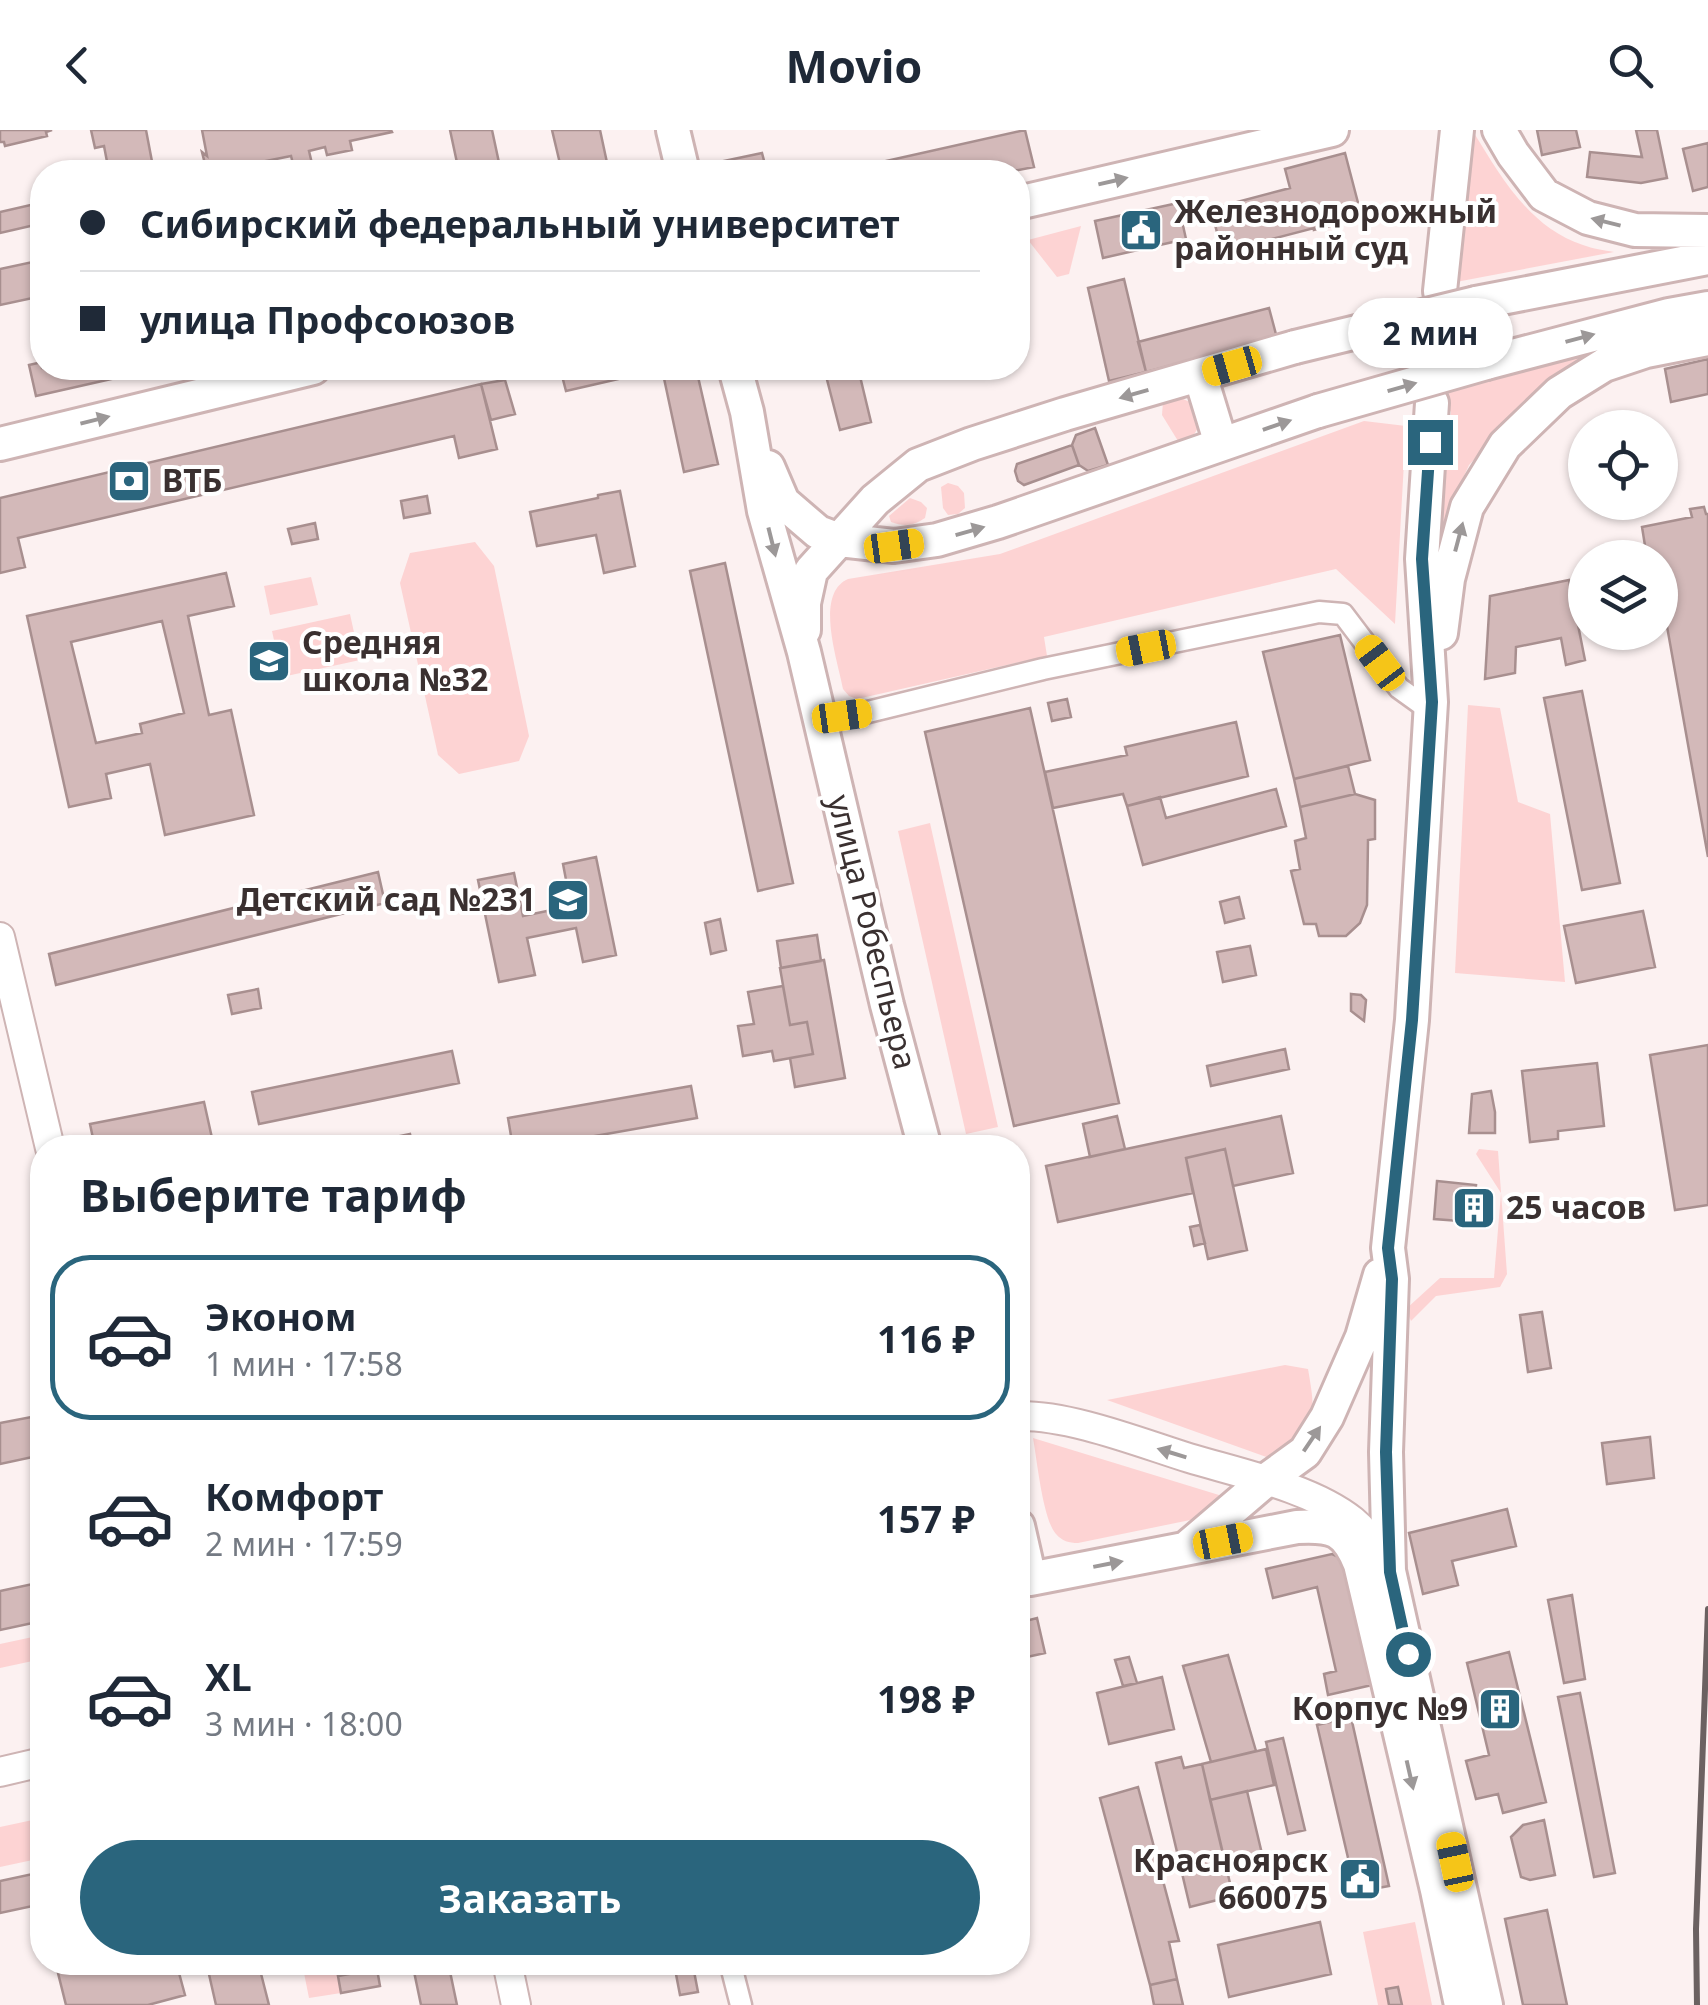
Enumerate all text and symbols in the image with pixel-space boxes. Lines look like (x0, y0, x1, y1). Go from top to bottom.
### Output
text: Movio (786, 35, 922, 96)
icon: back (50, 38, 105, 93)
icon: search (1603, 38, 1658, 93)
one-way arrow (1098, 173, 1129, 188)
place label: Железнодорожный районный суд (1174, 189, 1497, 269)
text: Сибирский федеральный университет (140, 197, 899, 249)
public building icon: Железнодорожный районный суд (1118, 207, 1164, 253)
one-way arrow (1590, 214, 1621, 230)
text: улица Профсоюзов (140, 293, 515, 345)
callout: 2 мин (1348, 297, 1512, 367)
text: 2 мин (1383, 311, 1478, 354)
one-way arrow (1565, 330, 1596, 345)
car (1199, 343, 1265, 389)
one-way arrow (1387, 379, 1417, 394)
one-way arrow (1118, 387, 1149, 402)
map controls (1568, 410, 1678, 650)
button: locate (1568, 410, 1678, 520)
one-way arrow (80, 412, 111, 428)
one-way arrow (1262, 416, 1292, 431)
route end (1408, 420, 1453, 465)
bank icon: ВТБ (106, 458, 152, 504)
place label: ВТБ (162, 458, 222, 501)
one-way arrow (1452, 521, 1468, 552)
one-way arrow (954, 522, 985, 538)
one-way arrow (765, 527, 780, 558)
car (862, 527, 926, 565)
button: layers (1568, 540, 1678, 650)
place label: Средняя школа №32 (302, 620, 488, 700)
car (1114, 628, 1178, 668)
car (1350, 630, 1410, 696)
school or university icon: Средняя школа №32 (246, 638, 292, 684)
car (810, 697, 874, 735)
street label: улица Робеспьера (819, 790, 928, 1073)
place label: Детский сад №231 (237, 877, 536, 920)
school or university icon: Детский сад №231 (545, 877, 591, 923)
text: Выберите тариф (80, 1164, 467, 1225)
building icon: 25 часов (1451, 1185, 1497, 1231)
place label: 25 часов (1506, 1185, 1646, 1228)
text: Эконом (205, 1290, 357, 1342)
icon: car (85, 1293, 175, 1383)
text: 116 ₽ (877, 1312, 975, 1364)
text: 1 мин · 17:58 (205, 1342, 403, 1385)
one-way arrow (1303, 1425, 1321, 1452)
one-way arrow (1157, 1444, 1187, 1459)
text: Комфорт (205, 1470, 383, 1522)
icon: car (85, 1473, 175, 1563)
text: 157 ₽ (877, 1492, 975, 1544)
car (1191, 1521, 1255, 1561)
text: 2 мин · 17:59 (205, 1522, 403, 1565)
one-way arrow (1093, 1555, 1124, 1571)
route start (1386, 1632, 1431, 1677)
text: XL (205, 1650, 252, 1702)
icon: car (85, 1653, 175, 1743)
text: 198 ₽ (877, 1672, 975, 1724)
place label: Корпус №9 (1292, 1686, 1468, 1729)
building icon: Корпус №9 (1477, 1686, 1523, 1732)
text: 3 мин · 18:00 (205, 1702, 403, 1745)
one-way arrow (1403, 1760, 1418, 1791)
car (1434, 1830, 1476, 1894)
place label: Красноярск 660075 (1133, 1838, 1328, 1918)
button: Заказать (80, 1840, 980, 1955)
public building icon: Красноярск 660075 (1337, 1856, 1383, 1902)

